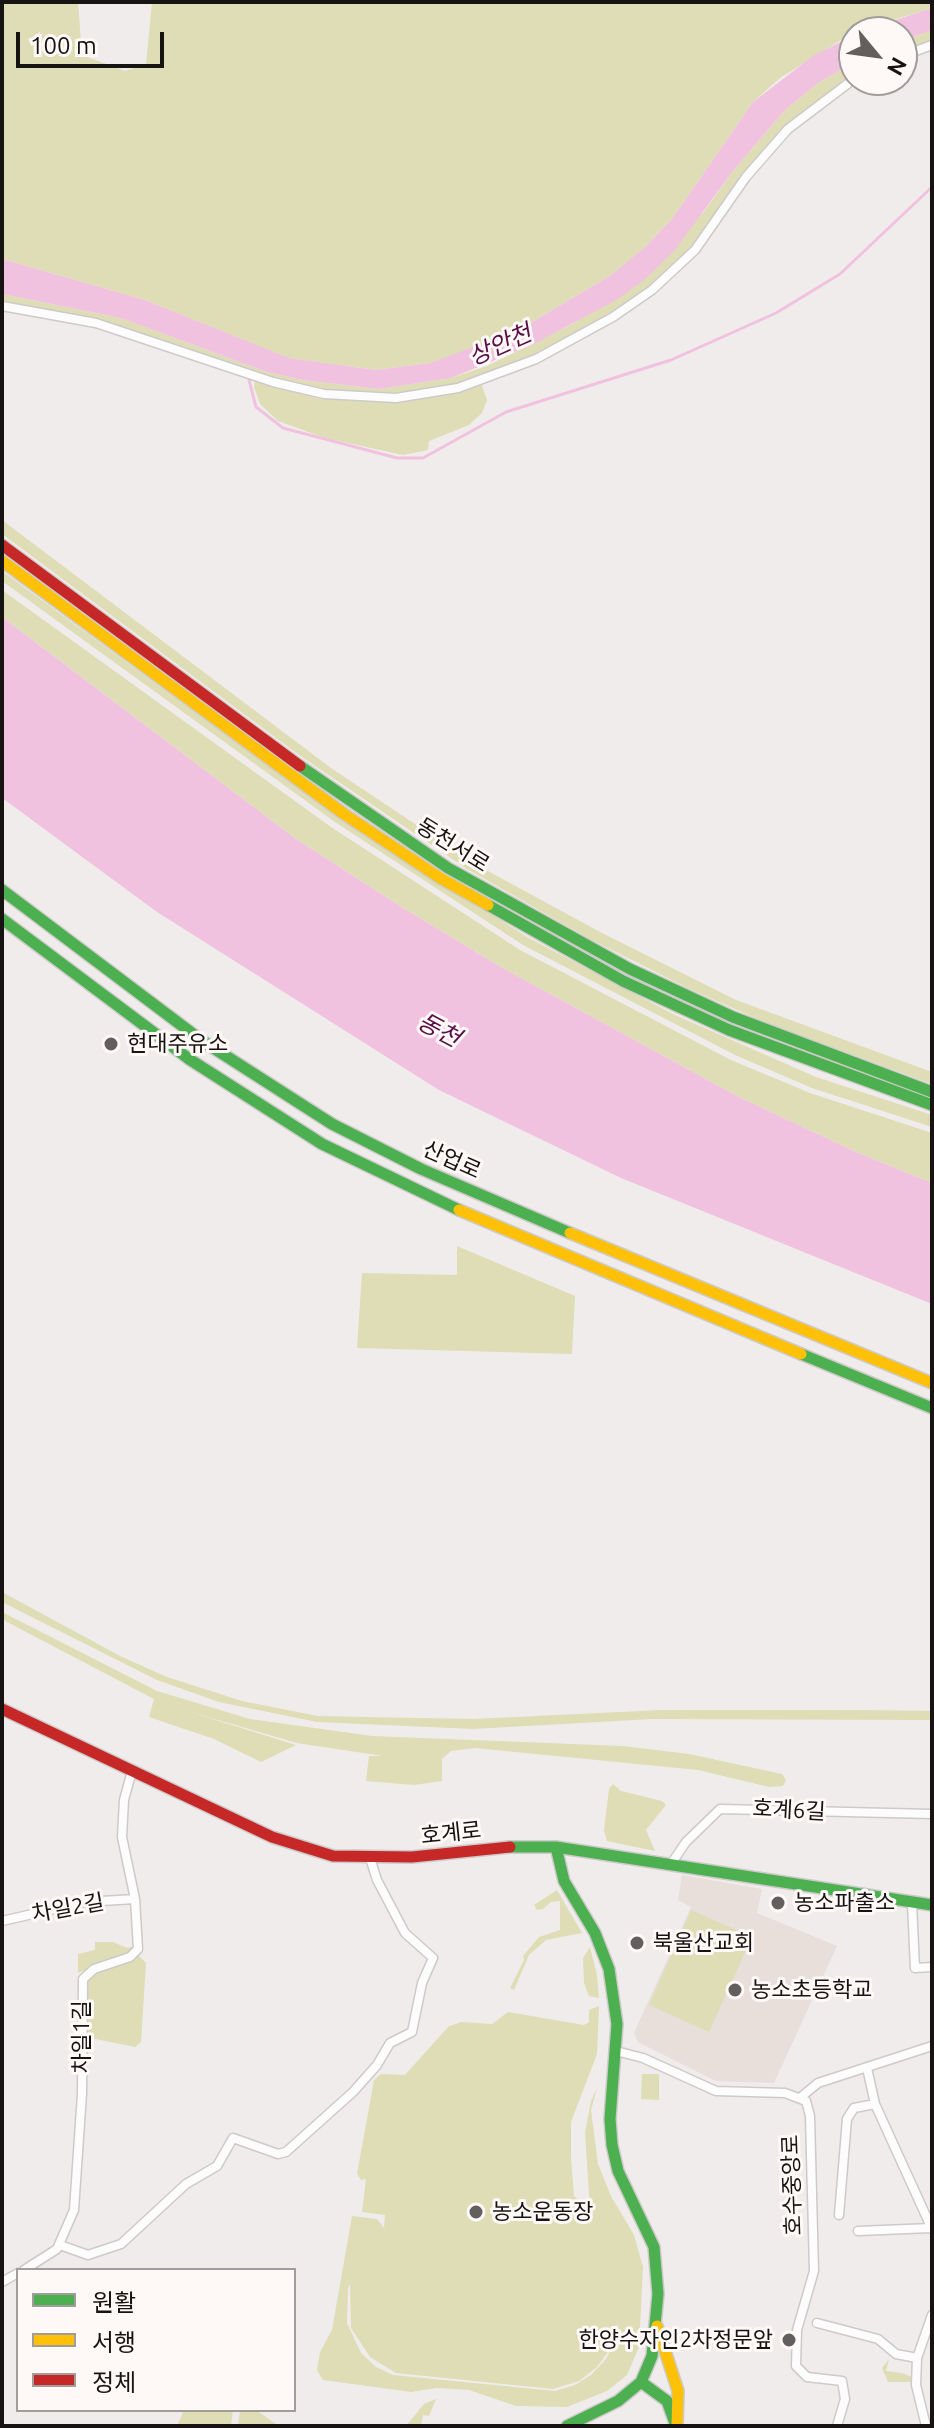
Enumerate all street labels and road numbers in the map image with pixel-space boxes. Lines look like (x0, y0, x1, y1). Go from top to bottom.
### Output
street label: 동천서로 (412, 812, 494, 878)
street label: 산업로 (419, 1136, 485, 1184)
street label: 호계6길 (752, 1795, 826, 1825)
street label: 호계로 (419, 1817, 483, 1849)
street label: 차일2길 (30, 1889, 106, 1927)
street label: 차일1길 (69, 2000, 95, 2074)
street label: 호수중앙로 (777, 2134, 807, 2236)

